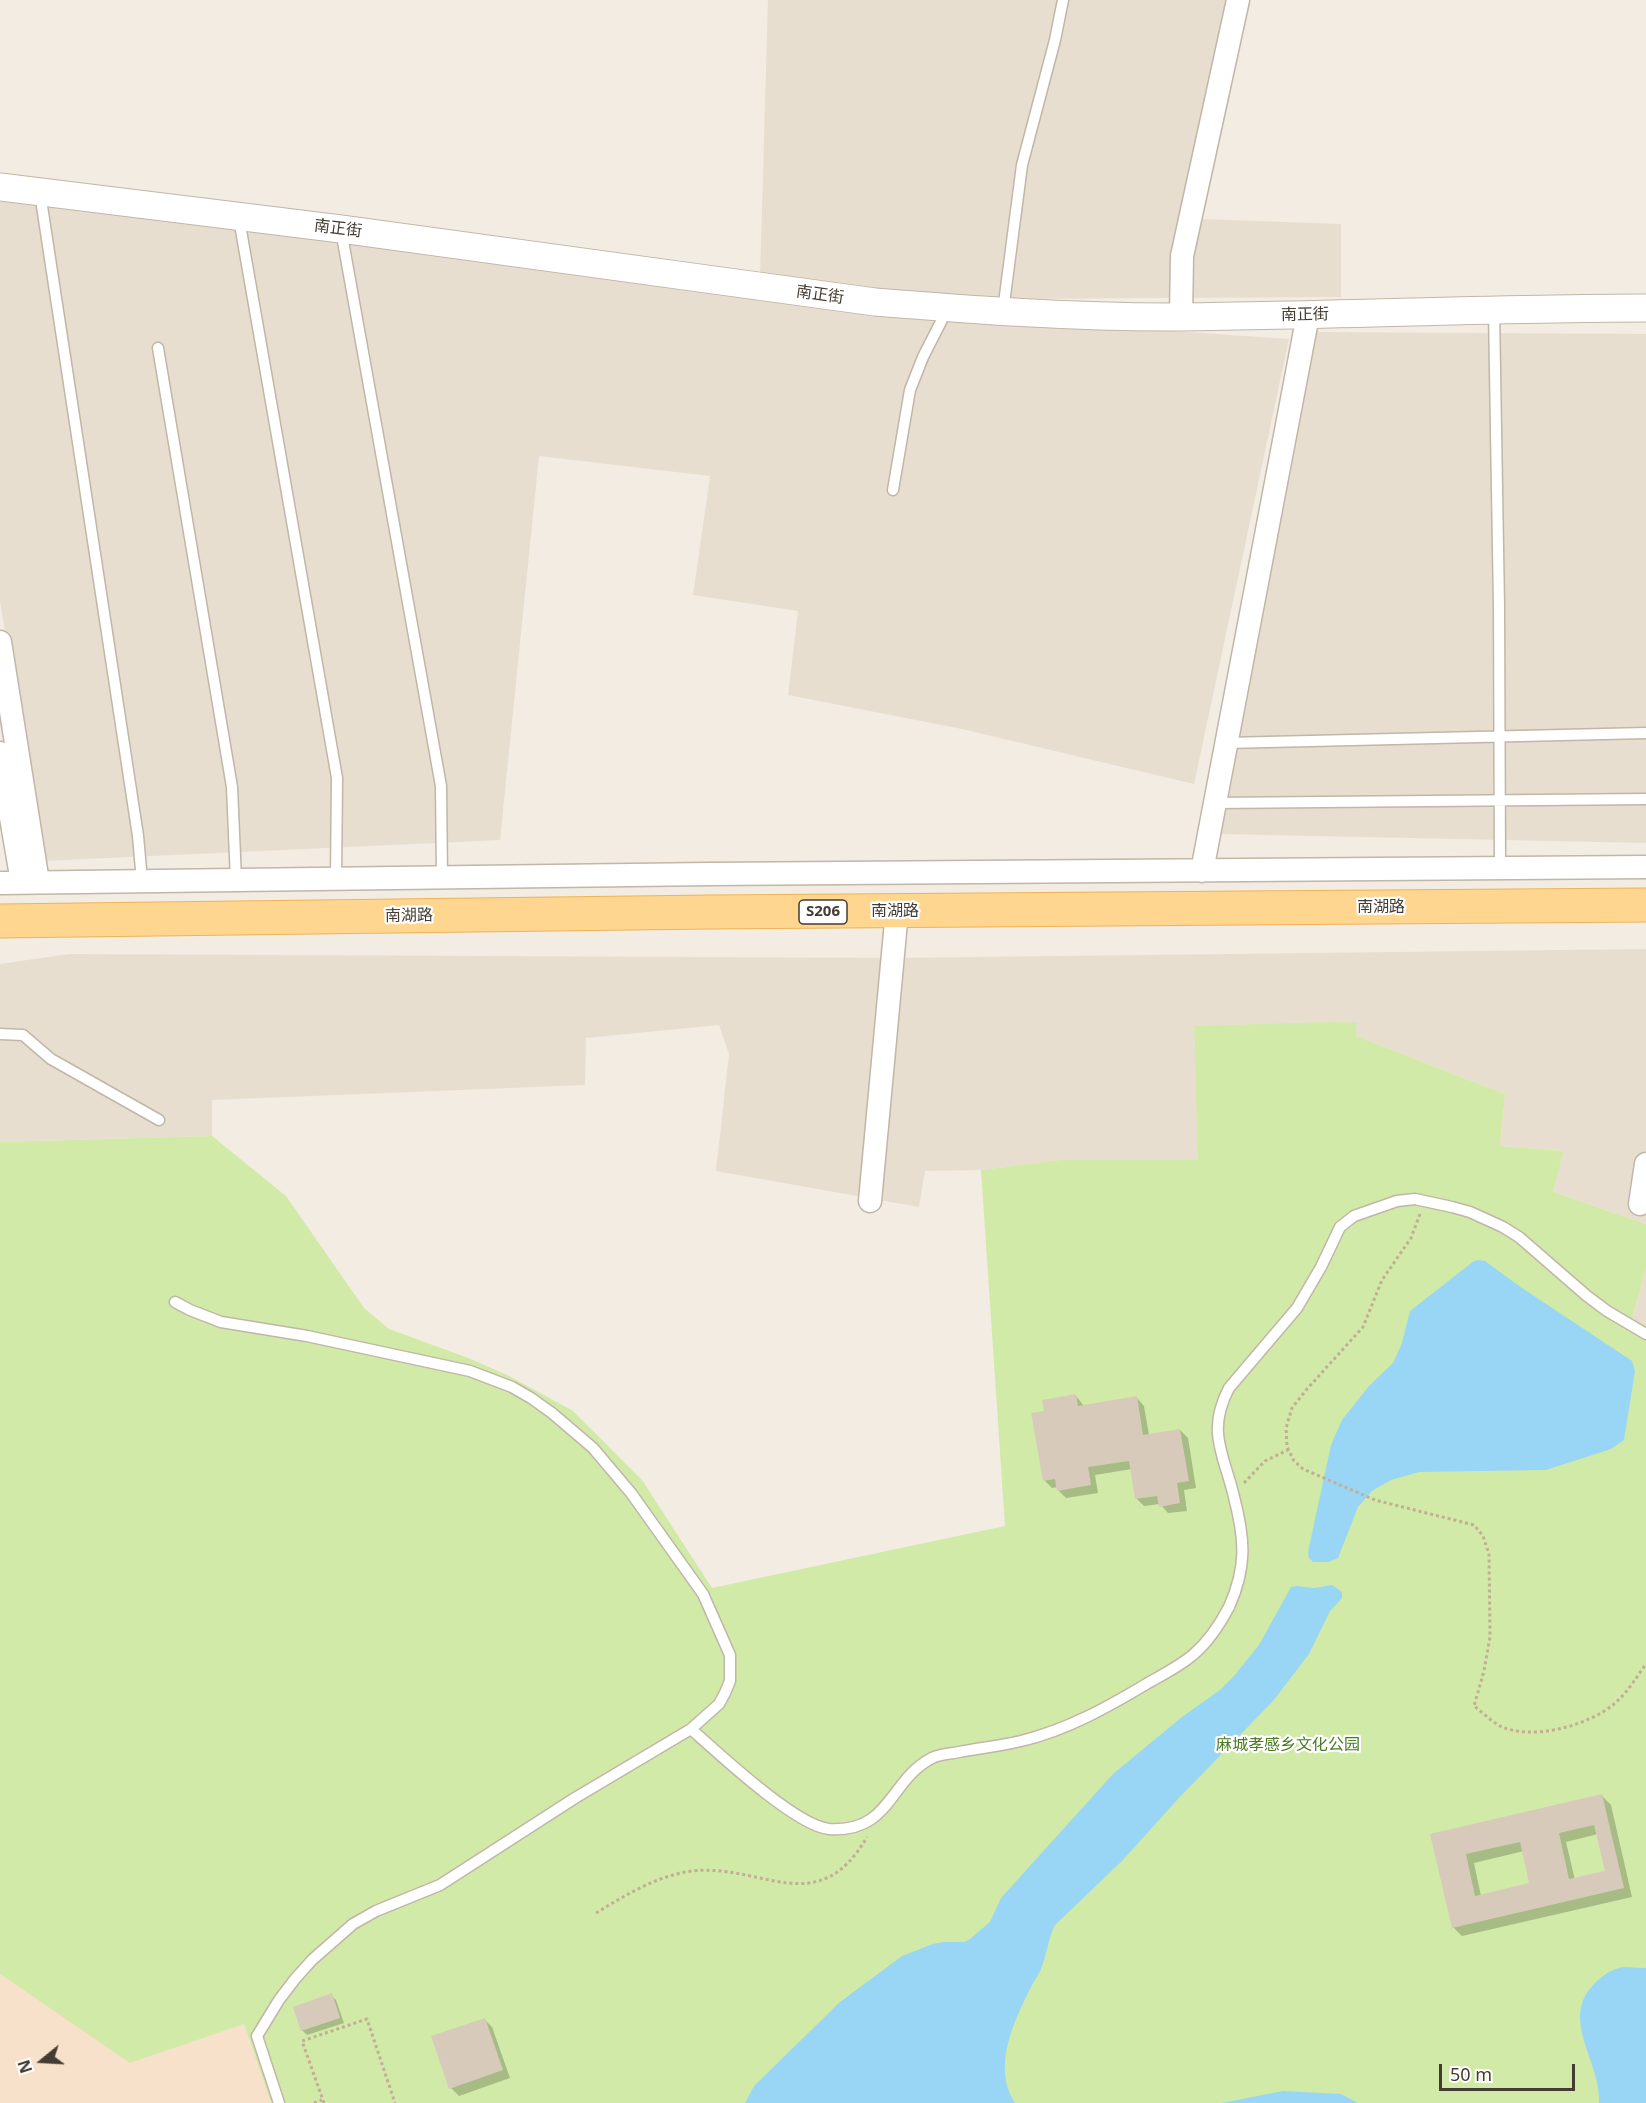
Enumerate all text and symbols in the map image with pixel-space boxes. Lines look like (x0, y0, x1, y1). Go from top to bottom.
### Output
street label: 南正街 (313, 217, 363, 241)
street label: 南正街 (795, 282, 845, 308)
street label: 南正街 (1281, 305, 1329, 325)
street label: 南湖路 (1357, 897, 1405, 917)
road number: S206 (799, 900, 847, 924)
street label: 南湖路 (871, 901, 919, 921)
street label: 南湖路 (385, 906, 433, 926)
park label: 麻城孝感乡文化公园 (1216, 1735, 1360, 1755)
north arrow (12, 2031, 72, 2091)
scale bar (1442, 2052, 1578, 2090)
text: N (12, 2057, 37, 2076)
text: 50 m (1450, 2062, 1492, 2086)

